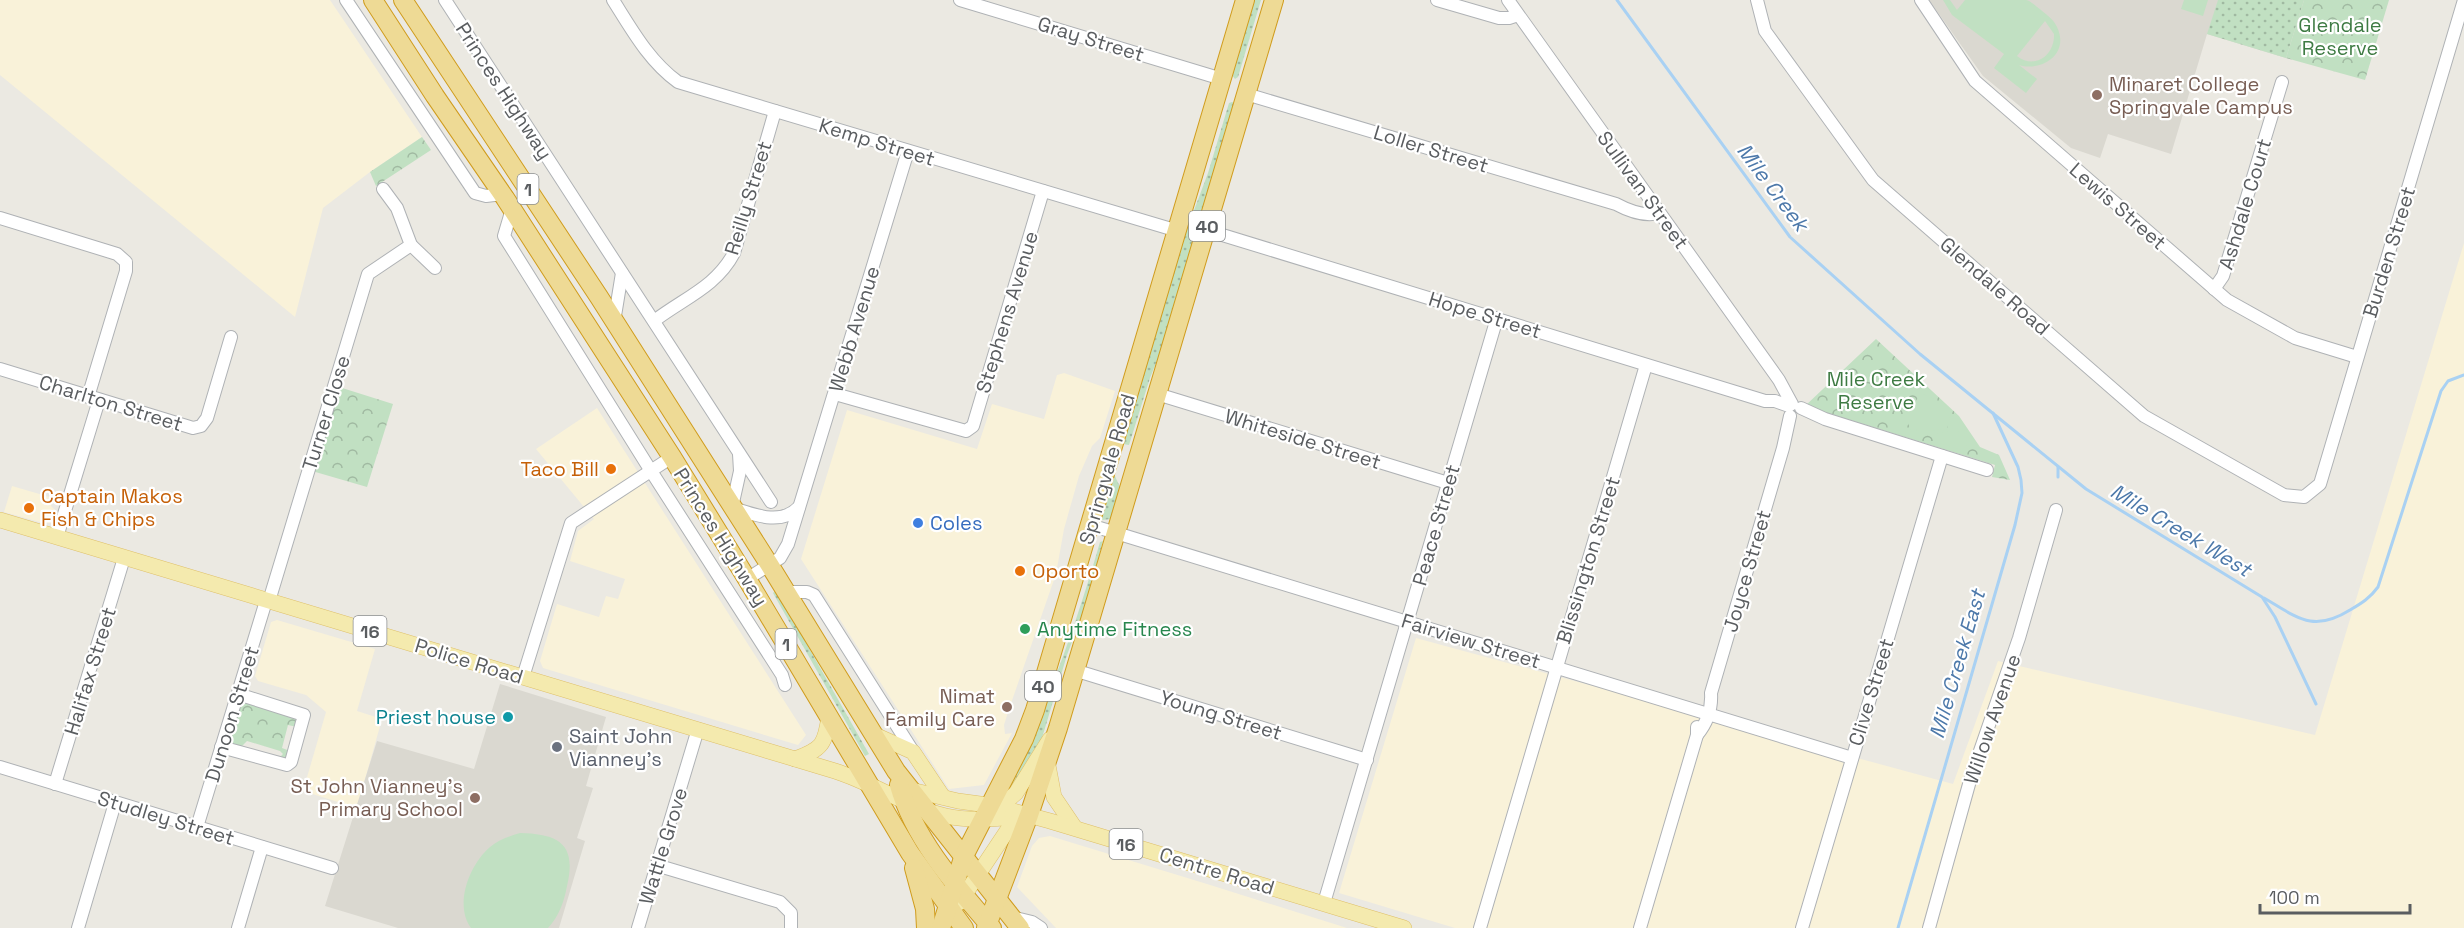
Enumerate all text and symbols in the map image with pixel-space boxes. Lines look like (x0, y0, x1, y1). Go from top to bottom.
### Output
street label: Gray Street (1035, 10, 1147, 68)
park label: Glendale Reserve (2298, 12, 2382, 61)
street label: Princes Highway (450, 17, 558, 165)
place label: Minaret College Springvale Campus (2109, 71, 2293, 120)
marker: Minaret College Springvale Campus (2090, 88, 2104, 102)
street label: Kemp Street (816, 112, 938, 172)
street label: Loller Street (1370, 119, 1492, 179)
street label: Sullivan Street (1591, 126, 1695, 254)
street label: Ashdale Court (2213, 135, 2277, 273)
street label: Reilly Street (718, 138, 778, 258)
water label: Mile Creek (1731, 138, 1817, 239)
street label: Lewis Street (2064, 157, 2172, 255)
road number: 1 (518, 174, 538, 204)
street label: Burden Street (2357, 183, 2421, 321)
road number: 40 (1189, 211, 1225, 241)
street label: Stephens Avenue (970, 228, 1044, 396)
street label: Glendale Road (1935, 231, 2055, 341)
street label: Webb Avenue (823, 263, 885, 395)
street label: Hope Street (1426, 286, 1544, 344)
street label: Turner Close (296, 352, 356, 474)
park label: Mile Creek Reserve (1827, 366, 1926, 415)
street label: Charlton Street (36, 369, 186, 437)
street label: Springvale Road (1073, 391, 1141, 547)
street label: Whiteside Street (1222, 403, 1384, 475)
place label: Taco Bill (520, 456, 599, 482)
street label: Peace Street (1406, 461, 1466, 589)
marker: Taco Bill (604, 462, 618, 476)
street label: Princes Highway (668, 463, 774, 611)
street label: Blissington Street (1550, 473, 1626, 647)
water label: Mile Creek West (2106, 477, 2258, 584)
place label: Captain Makos Fish & Chips (41, 483, 183, 532)
marker: Captain Makos Fish & Chips (22, 501, 36, 515)
street label: Joyce Street (1717, 507, 1777, 635)
place label: Coles (930, 510, 982, 536)
marker: Coles (911, 516, 925, 530)
place label: Oporto (1032, 558, 1099, 584)
marker: Oporto (1013, 564, 1027, 578)
water label: Mile Creek East (1923, 584, 1992, 741)
street label: Halifax Street (58, 604, 122, 738)
street label: Fairview Street (1398, 607, 1544, 675)
road number: 16 (354, 616, 386, 646)
place label: Anytime Fitness (1037, 616, 1192, 642)
marker: Anytime Fitness (1018, 622, 1032, 636)
road number: 1 (776, 629, 796, 659)
street label: Police Road (412, 632, 526, 690)
street label: Clive Street (1842, 635, 1900, 749)
street label: Dunoon Street (199, 643, 265, 785)
street label: Willow Avenue (1958, 651, 2026, 787)
road number: 40 (1025, 671, 1061, 701)
place label: Nimat Family Care (885, 683, 995, 732)
street label: Young Street (1157, 684, 1285, 746)
marker: Nimat Family Care (1000, 700, 1014, 714)
place label: Priest house (376, 704, 496, 730)
marker: Priest house (501, 710, 515, 724)
place label: Saint John Vianney's (569, 723, 672, 772)
marker: Saint John Vianney's (550, 740, 564, 754)
place label: St John Vianney's Primary School (290, 773, 463, 822)
street label: Wattle Grove (633, 784, 693, 908)
street label: Studley Street (94, 785, 238, 851)
marker: St John Vianney's Primary School (468, 791, 482, 805)
road number: 16 (1110, 829, 1142, 859)
street label: Centre Road (1156, 841, 1278, 901)
scale bar (2260, 877, 2410, 915)
text: 100 m (2269, 886, 2320, 909)

